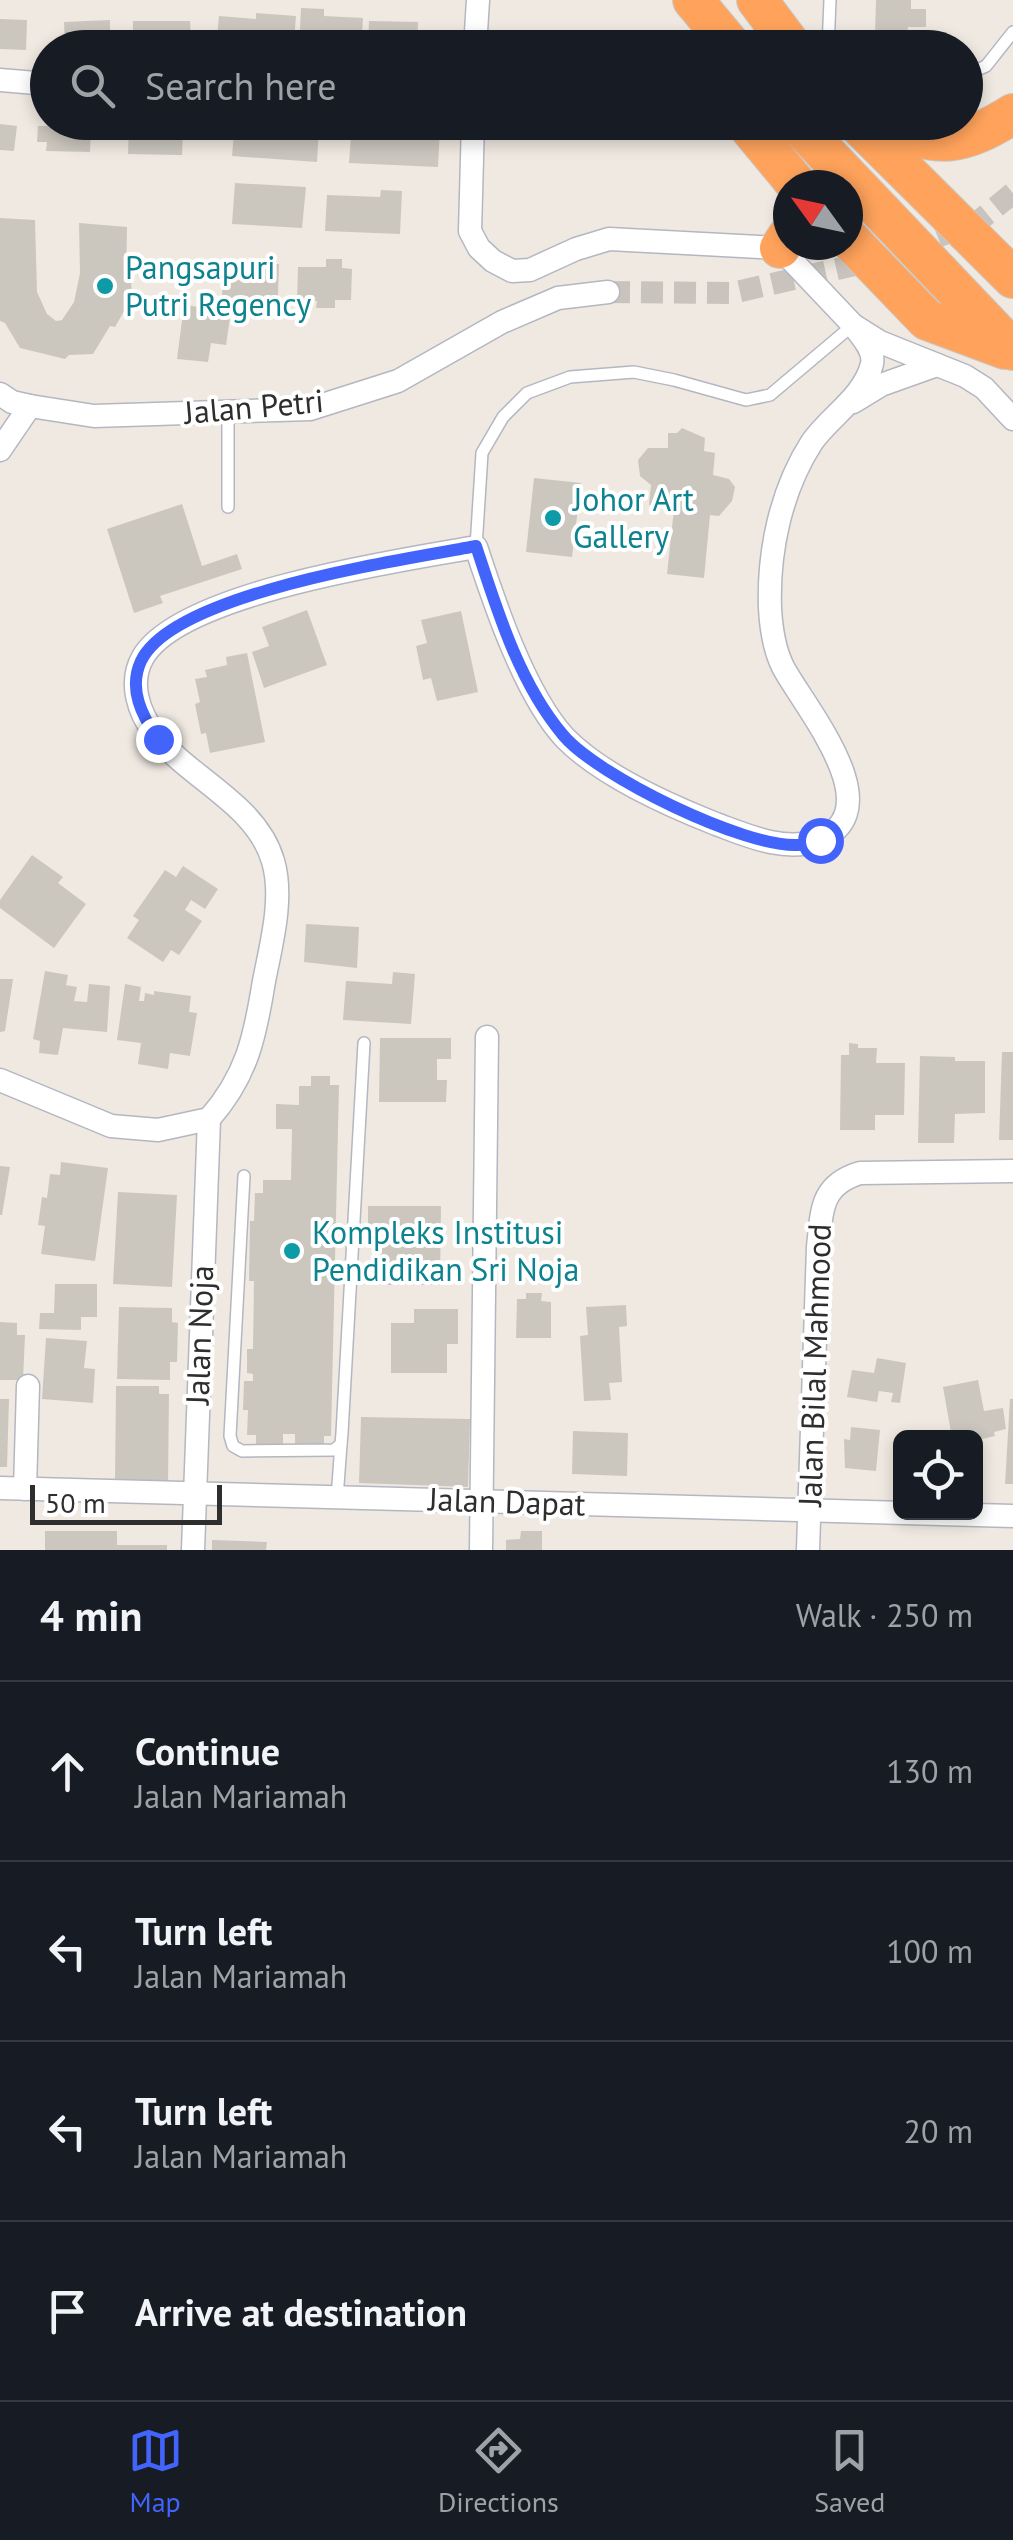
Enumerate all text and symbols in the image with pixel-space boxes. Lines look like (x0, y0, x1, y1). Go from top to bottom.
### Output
search box (30, 30, 983, 140)
icon: search (65, 58, 120, 113)
text: Search here (145, 61, 337, 110)
north arrow (773, 170, 863, 260)
place label: Pangsapuri Putri Regency (125, 246, 311, 325)
marker: Pangsapuri Putri Regency (94, 275, 116, 297)
street label: Jalan Petri (180, 379, 325, 433)
place label: Johor Art Gallery (571, 478, 694, 557)
marker: Johor Art Gallery (542, 507, 564, 529)
route end (136, 717, 182, 763)
route start (798, 818, 844, 864)
place label: Kompleks Institusi Pendidikan Sri Noja (312, 1211, 579, 1290)
street label: Jalan Bilal Mahmood (788, 1223, 840, 1509)
marker: Kompleks Institusi Pendidikan Sri Noja (281, 1240, 303, 1262)
street label: Jalan Noja (176, 1264, 222, 1407)
map controls (893, 1430, 983, 1520)
button: locate (893, 1430, 983, 1520)
street label: Jalan Dapat (426, 1477, 587, 1525)
scale bar (30, 1480, 222, 1524)
text: 50 m (45, 1484, 106, 1521)
text: 4 min (40, 1588, 142, 1643)
text: Walk · 250 m (796, 1594, 973, 1636)
text: Continue (135, 1726, 280, 1775)
icon: ahead (40, 1744, 95, 1799)
text: 130 m (886, 1750, 973, 1792)
text: Jalan Mariamah (135, 1775, 347, 1817)
text: Turn left (135, 1906, 272, 1955)
icon: left (40, 1924, 95, 1979)
text: 100 m (886, 1930, 973, 1972)
text: Jalan Mariamah (135, 1955, 347, 1997)
text: Turn left (135, 2086, 272, 2135)
icon: left (40, 2104, 95, 2159)
text: 20 m (904, 2110, 973, 2152)
text: Jalan Mariamah (135, 2135, 347, 2177)
icon: arrive (40, 2284, 95, 2339)
text: Arrive at destination (135, 2287, 467, 2336)
tab: Map (128, 2423, 183, 2520)
tab: Directions (438, 2423, 559, 2520)
tab: Saved (814, 2423, 885, 2520)

